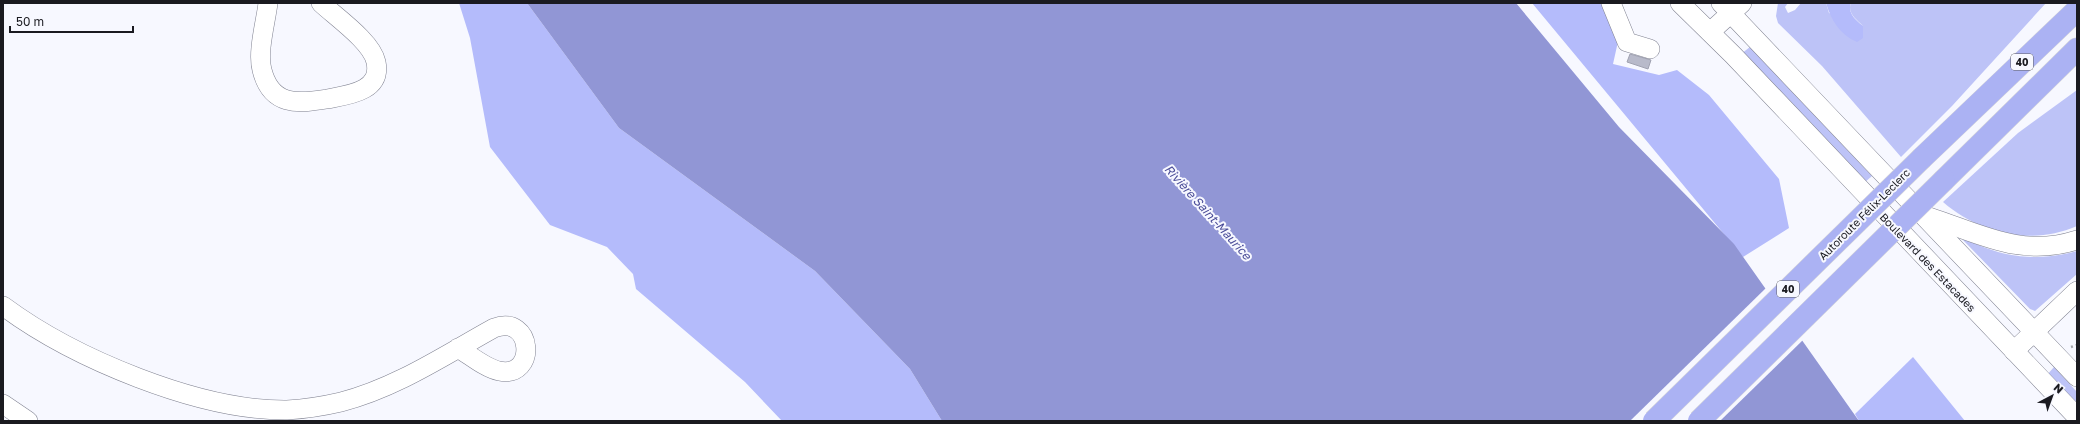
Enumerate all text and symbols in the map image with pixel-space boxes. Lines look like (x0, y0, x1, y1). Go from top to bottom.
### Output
scale bar (10, 8, 133, 34)
text: 50 m (16, 14, 44, 29)
road number: 40 (2011, 54, 2033, 70)
water label: Rivière Saint-Maurice (1161, 161, 1255, 263)
street label: Autoroute Félix-Leclerc (1816, 166, 1912, 262)
street label: Boulevard des Estacades (1877, 210, 1979, 314)
road number: 40 (1777, 281, 1799, 297)
north arrow (2032, 376, 2072, 416)
text: N (2051, 380, 2066, 396)

